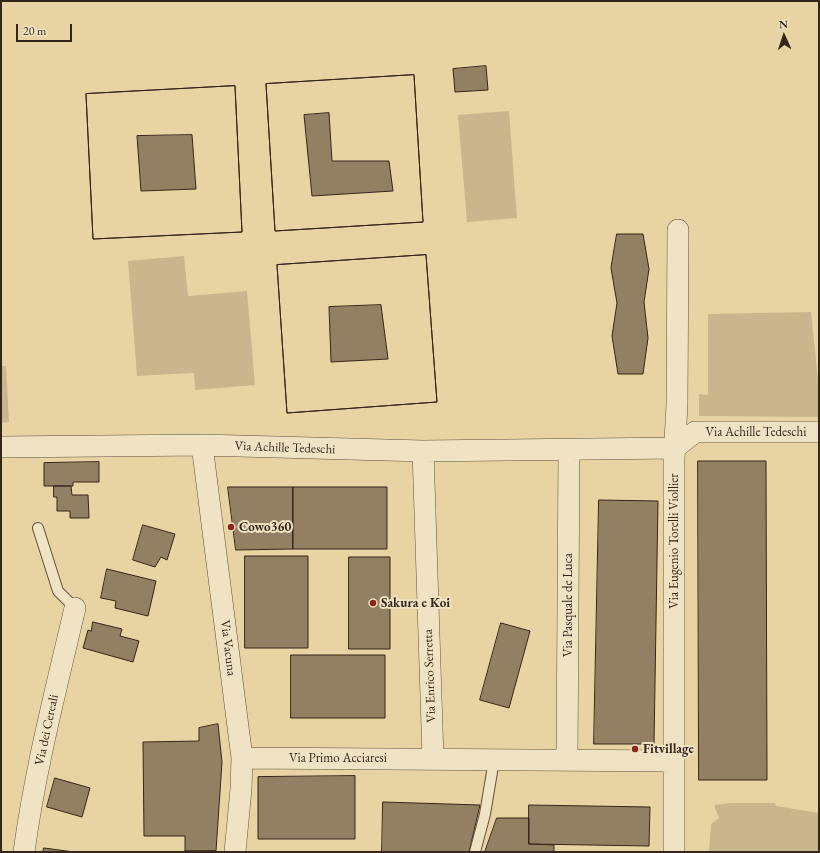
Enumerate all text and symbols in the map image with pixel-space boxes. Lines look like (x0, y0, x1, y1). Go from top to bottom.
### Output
scale bar (18, 16, 74, 42)
north arrow (764, 16, 804, 56)
text: N (779, 17, 788, 31)
text: 20 m (23, 23, 46, 39)
street label: Via Achille Tedeschi (706, 424, 806, 440)
street label: Via Achille Tedeschi (234, 438, 336, 458)
street label: Via Eugenio Torelli Viollier (666, 473, 682, 609)
place label: Cowo360 (239, 519, 291, 535)
marker: Cowo360 (226, 522, 236, 532)
street label: Via Pasquale de Luca (560, 553, 576, 657)
place label: Sakura e Koi (381, 595, 450, 611)
marker: Sakura e Koi (368, 598, 378, 608)
street label: Via Vacuna (217, 619, 239, 677)
street label: Via Enrico Serretta (421, 629, 439, 723)
street label: Via dei Cereali (32, 693, 62, 767)
place label: Fitvillage (643, 741, 694, 757)
marker: Fitvillage (630, 744, 640, 754)
street label: Via Primo Acciaresi (289, 750, 387, 766)

